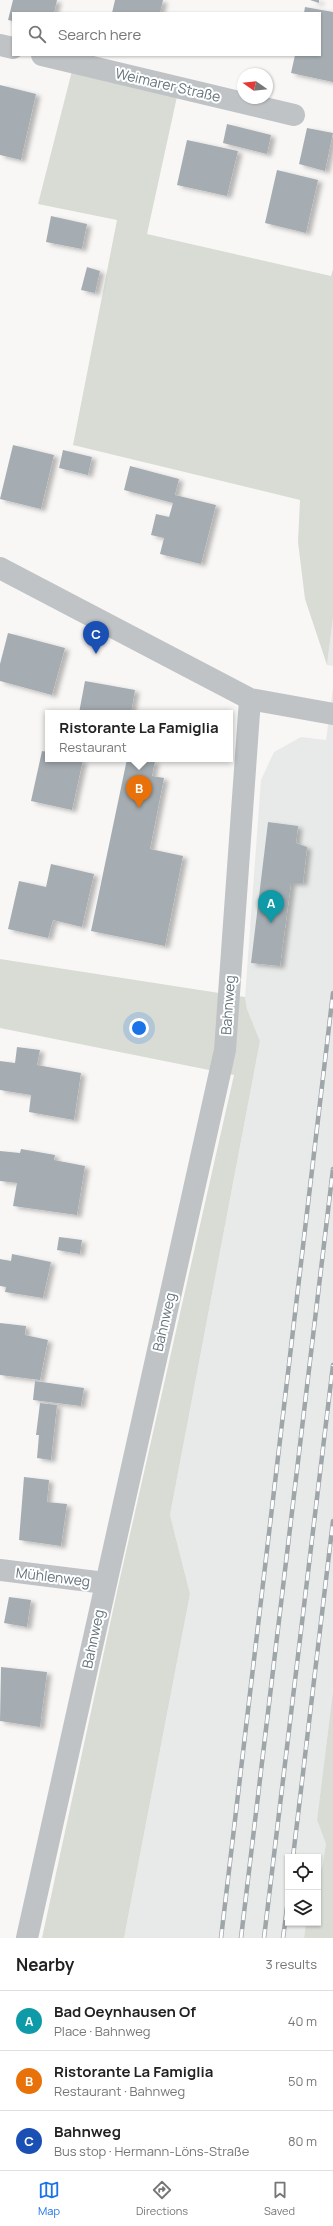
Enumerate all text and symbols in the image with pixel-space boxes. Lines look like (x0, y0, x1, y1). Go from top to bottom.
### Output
search box (12, 12, 321, 56)
icon: search (26, 23, 48, 45)
text: Search here (58, 24, 141, 45)
street label: Weimarer Straße (114, 63, 223, 106)
north arrow (237, 68, 273, 104)
pin: C (83, 621, 109, 654)
popup (45, 710, 233, 762)
text: Ristorante La Famiglia (59, 717, 219, 738)
text: Restaurant (59, 738, 127, 756)
pin: B (126, 775, 152, 808)
pin: A (258, 890, 284, 923)
street label: Bahnweg (216, 974, 239, 1036)
your location (129, 1018, 149, 1038)
street label: Bahnweg (148, 1291, 180, 1353)
street label: Mühlenweg (15, 1563, 91, 1590)
street label: Bahnweg (77, 1608, 108, 1670)
map controls (285, 1854, 321, 1926)
button: locate (285, 1854, 321, 1890)
button: layers (285, 1890, 321, 1926)
text: Nearby (16, 1953, 74, 1976)
text: 3 results (265, 1955, 317, 1973)
text: Bad Oeynhausen Of (54, 2001, 196, 2022)
text: A (25, 2012, 33, 2030)
text: 40 m (288, 2012, 317, 2030)
text: Place · Bahnweg (54, 2022, 151, 2040)
text: Ristorante La Famiglia (54, 2061, 213, 2082)
text: B (25, 2072, 33, 2090)
text: 50 m (288, 2072, 317, 2090)
text: Restaurant · Bahnweg (54, 2082, 185, 2100)
text: Bahnweg (54, 2121, 121, 2142)
text: C (24, 2132, 34, 2150)
text: 80 m (288, 2132, 317, 2150)
text: Bus stop · Hermann-Löns-Straße (54, 2142, 249, 2160)
tab: Map (38, 2179, 60, 2218)
tab: Directions (136, 2179, 188, 2218)
tab: Saved (264, 2179, 295, 2218)

